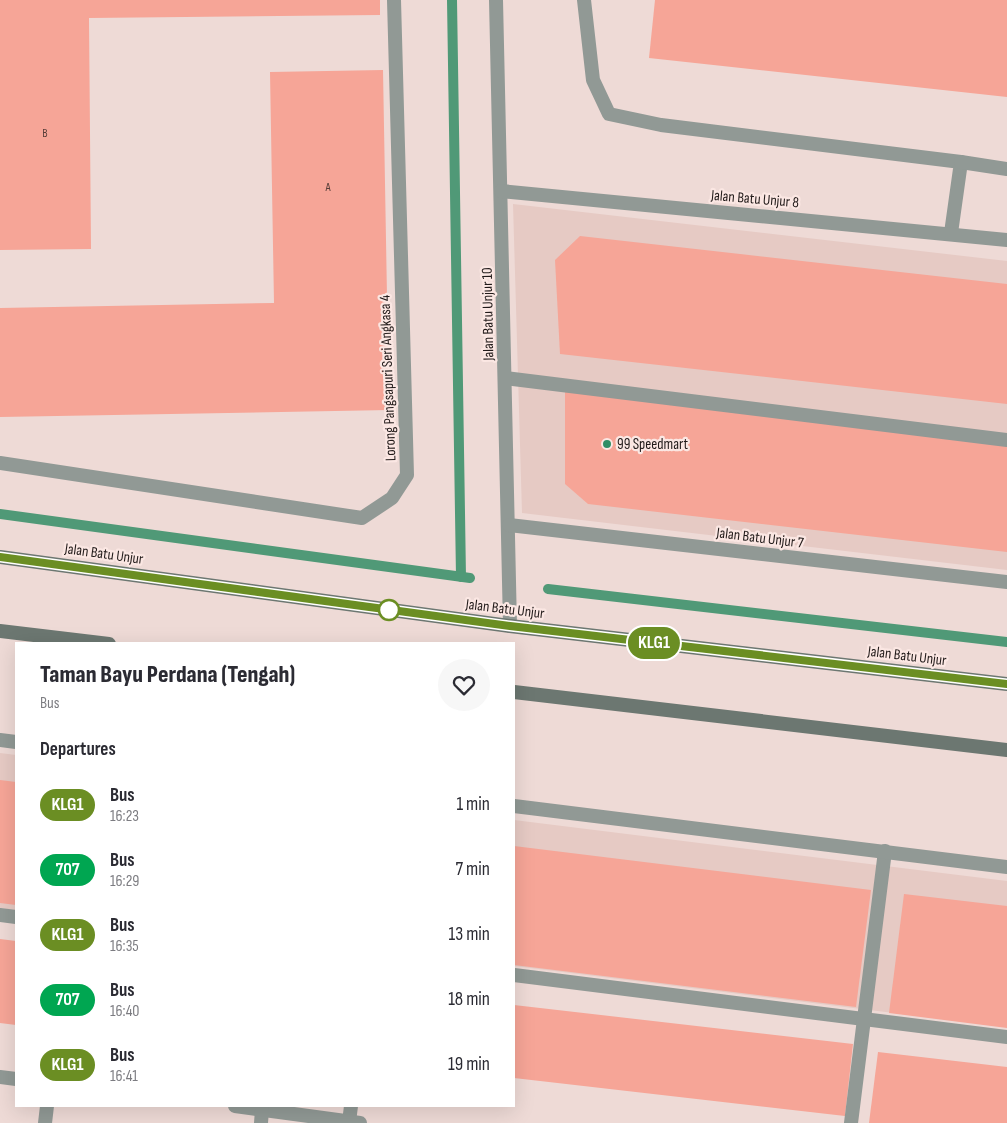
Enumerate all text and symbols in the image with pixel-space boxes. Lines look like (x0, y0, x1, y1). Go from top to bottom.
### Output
house number: B (42, 126, 48, 141)
house number: A (324, 180, 331, 195)
street label: Jalan Batu Unjur 8 (709, 186, 800, 212)
street label: Jalan Batu Unjur 10 (478, 267, 498, 362)
street label: Lorong Pangsapuri Seri Angkasa 4 (376, 295, 400, 461)
place label: 99 Speedmart (617, 435, 689, 454)
marker: 99 Speedmart (601, 438, 613, 450)
street label: Jalan Batu Unjur 7 (714, 523, 805, 553)
street label: Jalan Batu Unjur (63, 539, 145, 569)
street label: Jalan Batu Unjur (464, 595, 546, 623)
unlabelled marker (378, 599, 400, 621)
line badge: KLG1 (619, 627, 689, 659)
text: KLG1 (638, 632, 670, 653)
street label: Jalan Batu Unjur (866, 642, 948, 670)
button: heart (438, 659, 490, 711)
text: Taman Bayu Perdana (Tengah) (40, 660, 295, 689)
text: Bus (40, 694, 60, 713)
text: Departures (40, 738, 116, 761)
text: Bus (110, 784, 135, 807)
text: 1 min (456, 793, 490, 816)
text: KLG1 (51, 794, 84, 815)
text: 16:23 (110, 807, 139, 826)
text: Bus (110, 849, 135, 872)
text: 7 min (456, 858, 490, 881)
text: 707 (55, 859, 80, 880)
text: 16:29 (110, 872, 139, 891)
text: Bus (110, 914, 135, 937)
text: 13 min (449, 923, 490, 946)
text: KLG1 (51, 924, 84, 945)
text: 16:35 (110, 937, 139, 956)
text: Bus (110, 979, 135, 1002)
text: 18 min (448, 988, 490, 1011)
text: 707 (55, 989, 80, 1010)
text: 16:40 (110, 1002, 139, 1021)
text: Bus (110, 1044, 135, 1067)
text: 19 min (448, 1053, 490, 1076)
text: KLG1 (51, 1054, 84, 1075)
text: 16:41 (110, 1067, 138, 1086)

